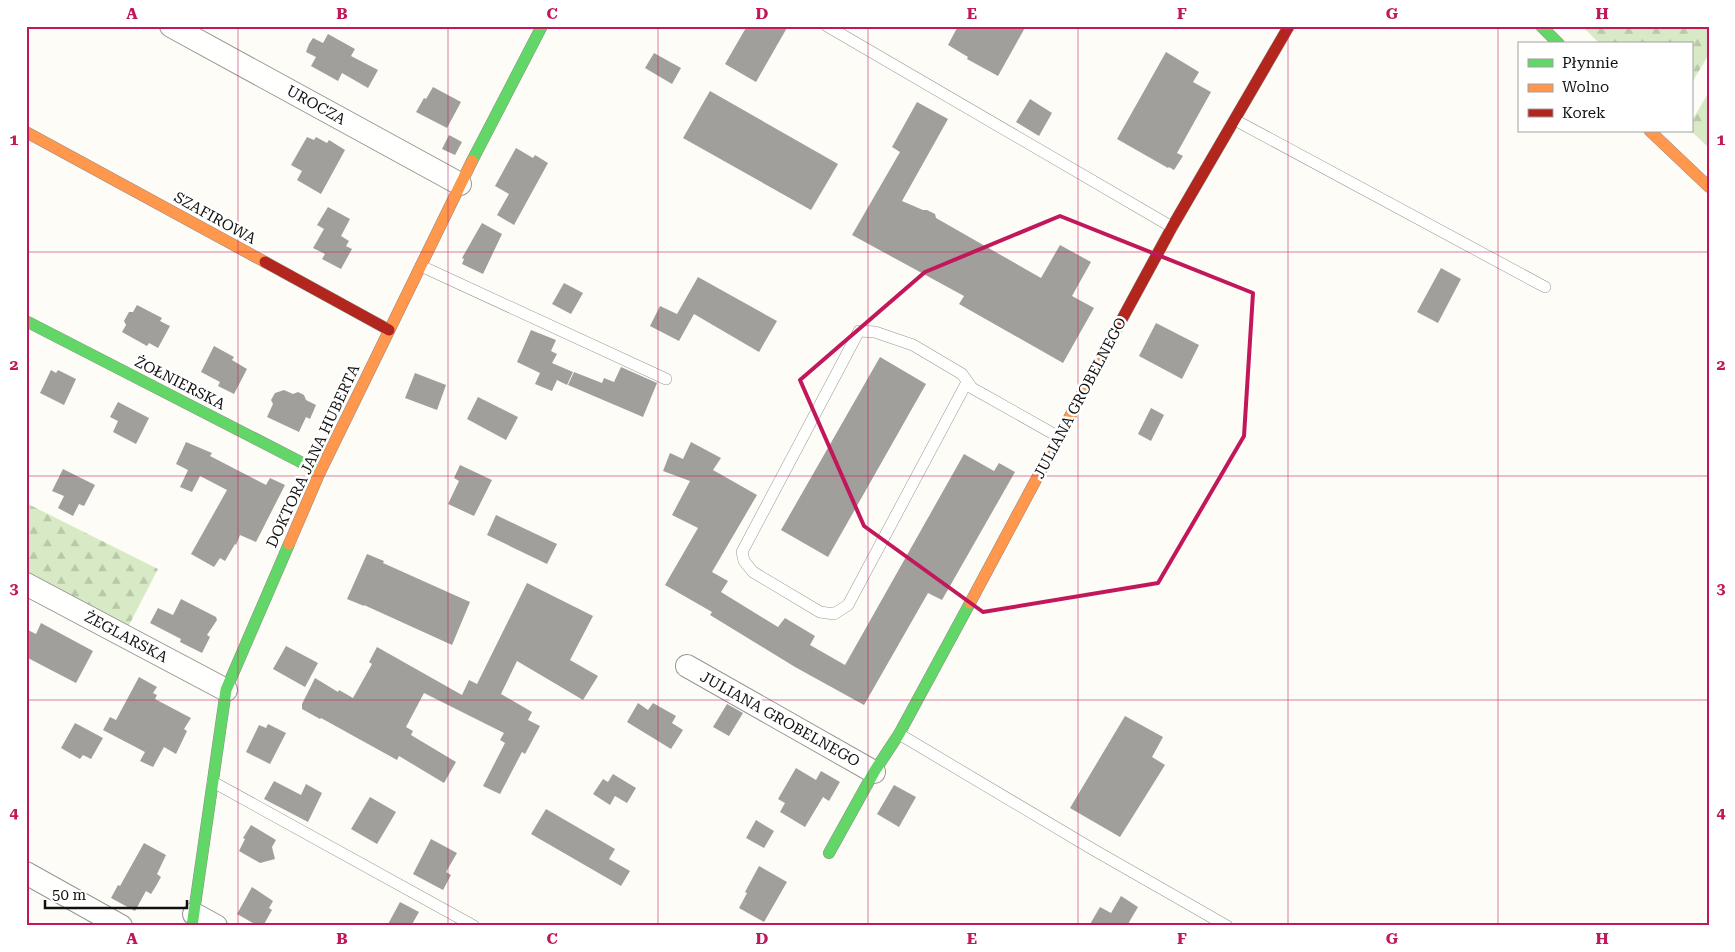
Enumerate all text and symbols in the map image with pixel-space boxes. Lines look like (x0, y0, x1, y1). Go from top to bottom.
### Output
text: A (126, 4, 138, 23)
text: B (336, 4, 348, 23)
text: C (546, 4, 558, 23)
text: D (756, 4, 769, 23)
text: E (967, 4, 977, 23)
text: F (1177, 4, 1187, 23)
text: G (1386, 4, 1399, 23)
text: H (1595, 4, 1609, 23)
legend (1518, 42, 1692, 132)
text: Płynnie (1562, 54, 1618, 72)
text: Wolno (1562, 78, 1609, 96)
street label: UROCZA (283, 81, 349, 129)
text: Korek (1562, 104, 1606, 122)
text: 1 (10, 130, 19, 149)
text: 1 (1717, 130, 1726, 149)
street label: SZAFIROWA (171, 188, 260, 248)
street label: JULIANA GROBELNEGO (1030, 314, 1130, 482)
street label: ŻOŁNIERSKA (132, 352, 229, 414)
text: 2 (10, 355, 19, 374)
text: 2 (1717, 355, 1726, 374)
street label: DOKTORA JANA HUBERTA (263, 361, 364, 550)
text: 3 (10, 579, 19, 598)
text: 3 (1717, 579, 1726, 598)
street label: ŻEGLARSKA (81, 608, 171, 667)
street label: JULIANA GROBELNEGO (697, 668, 863, 771)
text: 4 (10, 803, 19, 822)
text: 4 (1717, 803, 1726, 822)
scale bar (45, 877, 188, 909)
text: 50 m (52, 886, 87, 904)
text: A (126, 929, 138, 948)
text: B (336, 929, 348, 948)
text: C (546, 929, 558, 948)
text: D (756, 929, 769, 948)
text: E (967, 929, 977, 948)
text: F (1177, 929, 1187, 948)
text: G (1386, 929, 1399, 948)
text: H (1595, 929, 1609, 948)

